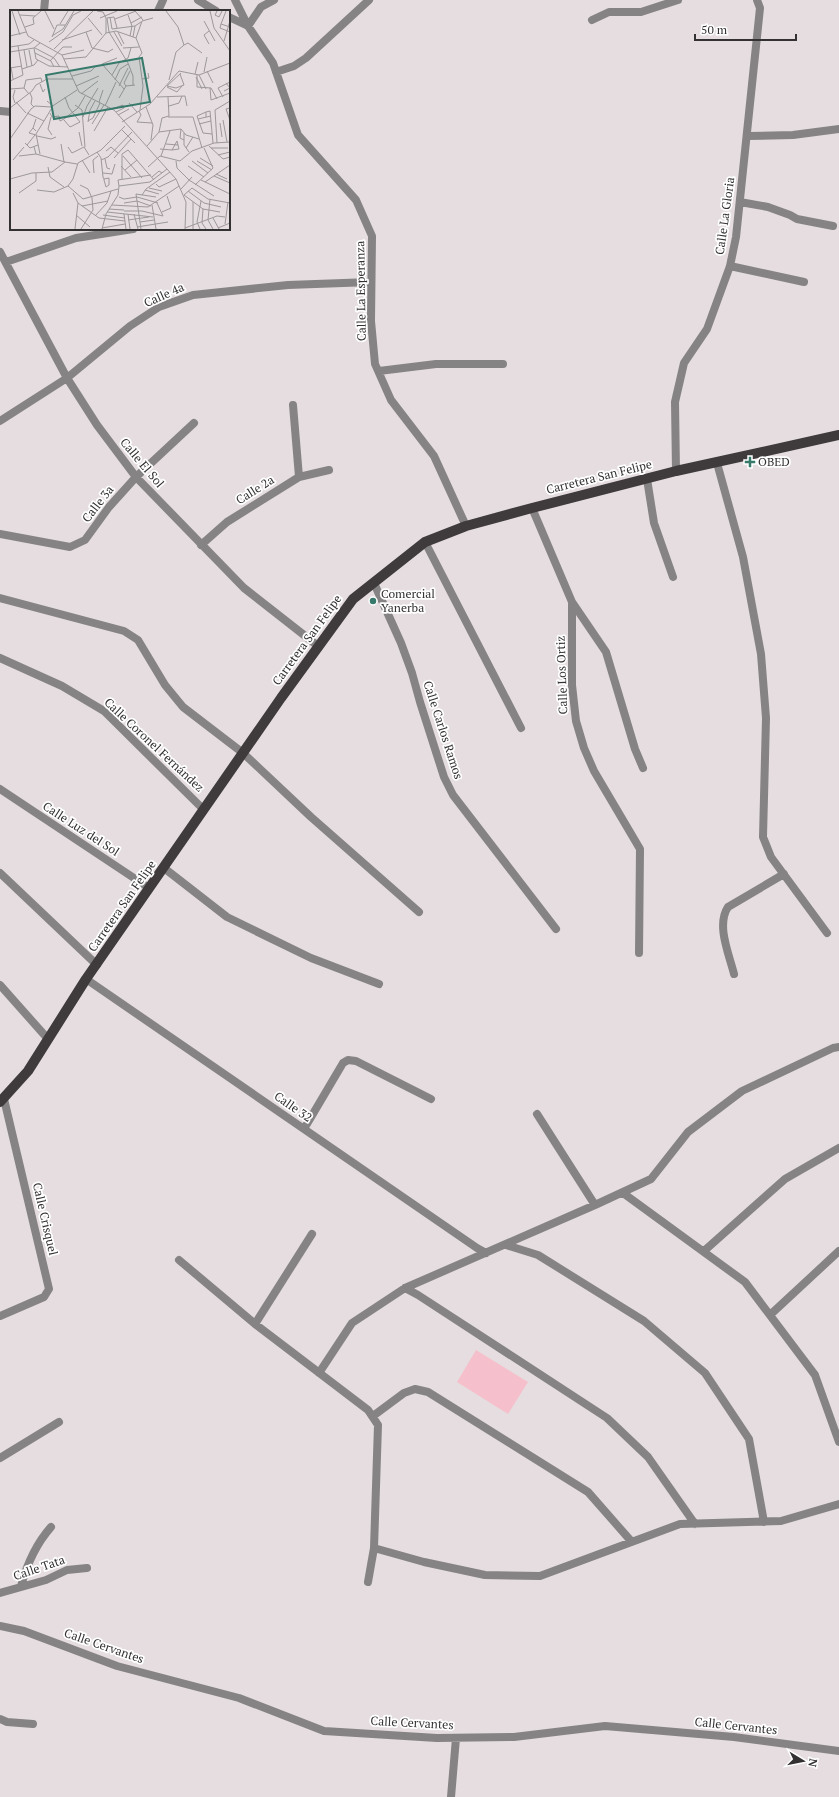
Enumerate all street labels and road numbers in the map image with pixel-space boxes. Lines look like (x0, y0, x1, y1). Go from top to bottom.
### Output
street label: Calle La Gloria (712, 176, 737, 256)
street label: Calle La Esperanza (352, 241, 369, 341)
street label: Calle 4a (141, 279, 186, 310)
street label: Calle El Sol (117, 435, 168, 491)
street label: Carretera San Felipe (545, 456, 653, 497)
street label: Calle 2a (233, 472, 277, 507)
street label: Calle 3a (79, 482, 117, 525)
street label: Carretera San Felipe (269, 592, 344, 688)
street label: Calle Los Ortiz (553, 635, 570, 715)
street label: Calle Carlos Ramos (420, 679, 466, 781)
street label: Calle Coronel Fernández (101, 695, 207, 795)
street label: Calle Luz del Sol (40, 798, 123, 859)
street label: Carretera San Felipe (84, 857, 159, 954)
street label: Calle 32 (271, 1088, 315, 1125)
street label: Calle Crisquel (30, 1181, 61, 1257)
street label: Calle Tata (11, 1552, 67, 1583)
street label: Calle Cervantes (62, 1625, 146, 1666)
street label: Calle Cervantes (370, 1713, 454, 1732)
street label: Calle Cervantes (694, 1714, 778, 1737)

